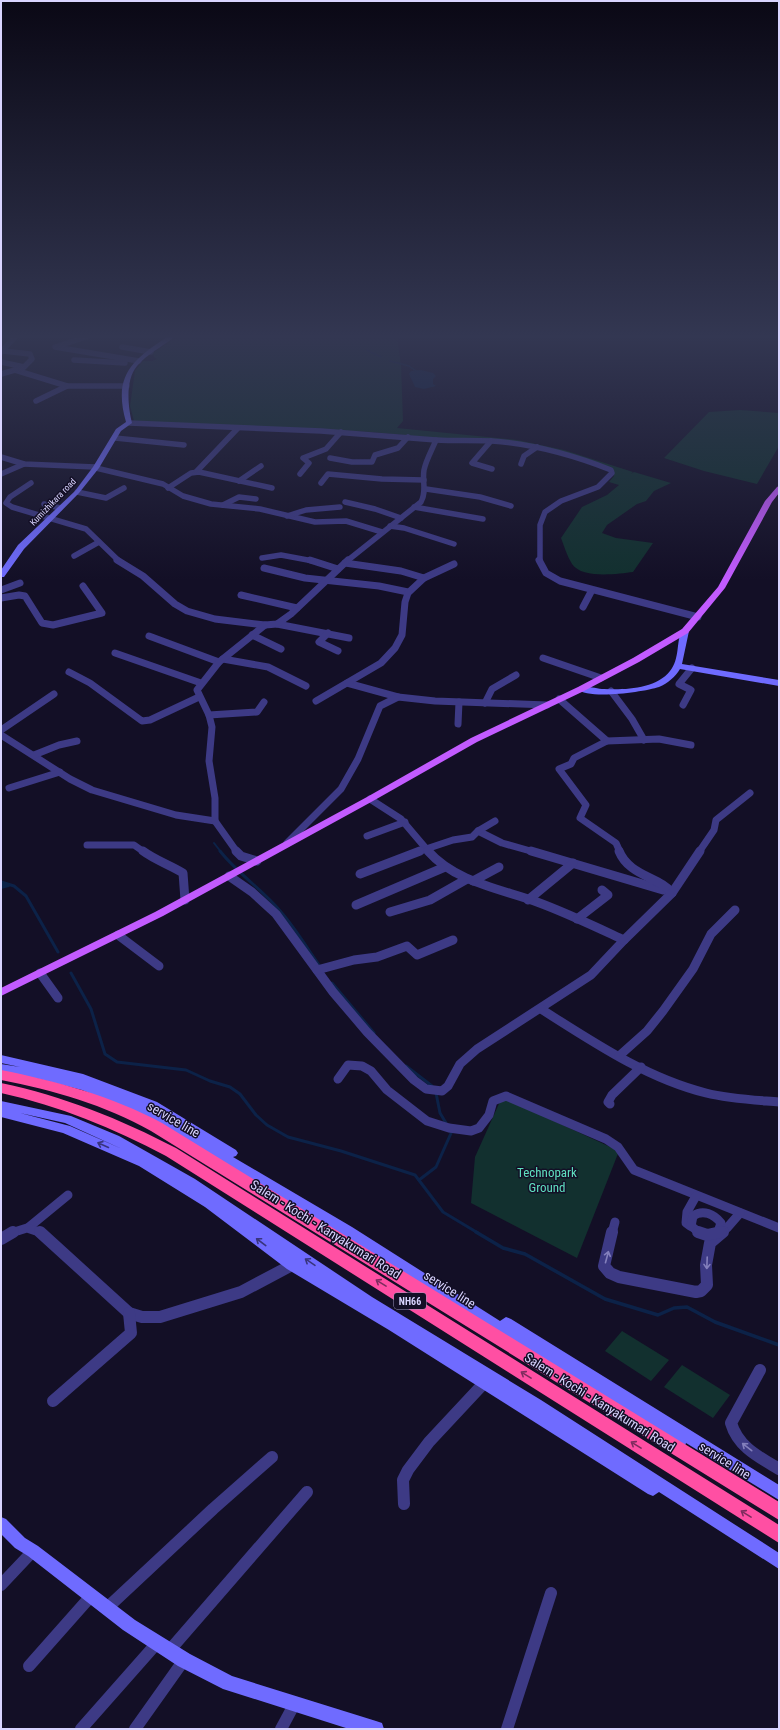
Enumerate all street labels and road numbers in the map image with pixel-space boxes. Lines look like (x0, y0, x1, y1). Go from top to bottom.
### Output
street label: Kumizhikara road (28, 476, 78, 528)
street label: service line (145, 1098, 203, 1140)
street label: Salem - Kochi - Kanyakumari Road (248, 1177, 404, 1282)
street label: service line (421, 1268, 478, 1311)
road number: NH66 (394, 1293, 426, 1309)
street label: Salem - Kochi - Kanyakumari Road (522, 1350, 678, 1455)
street label: service line (696, 1439, 753, 1482)

